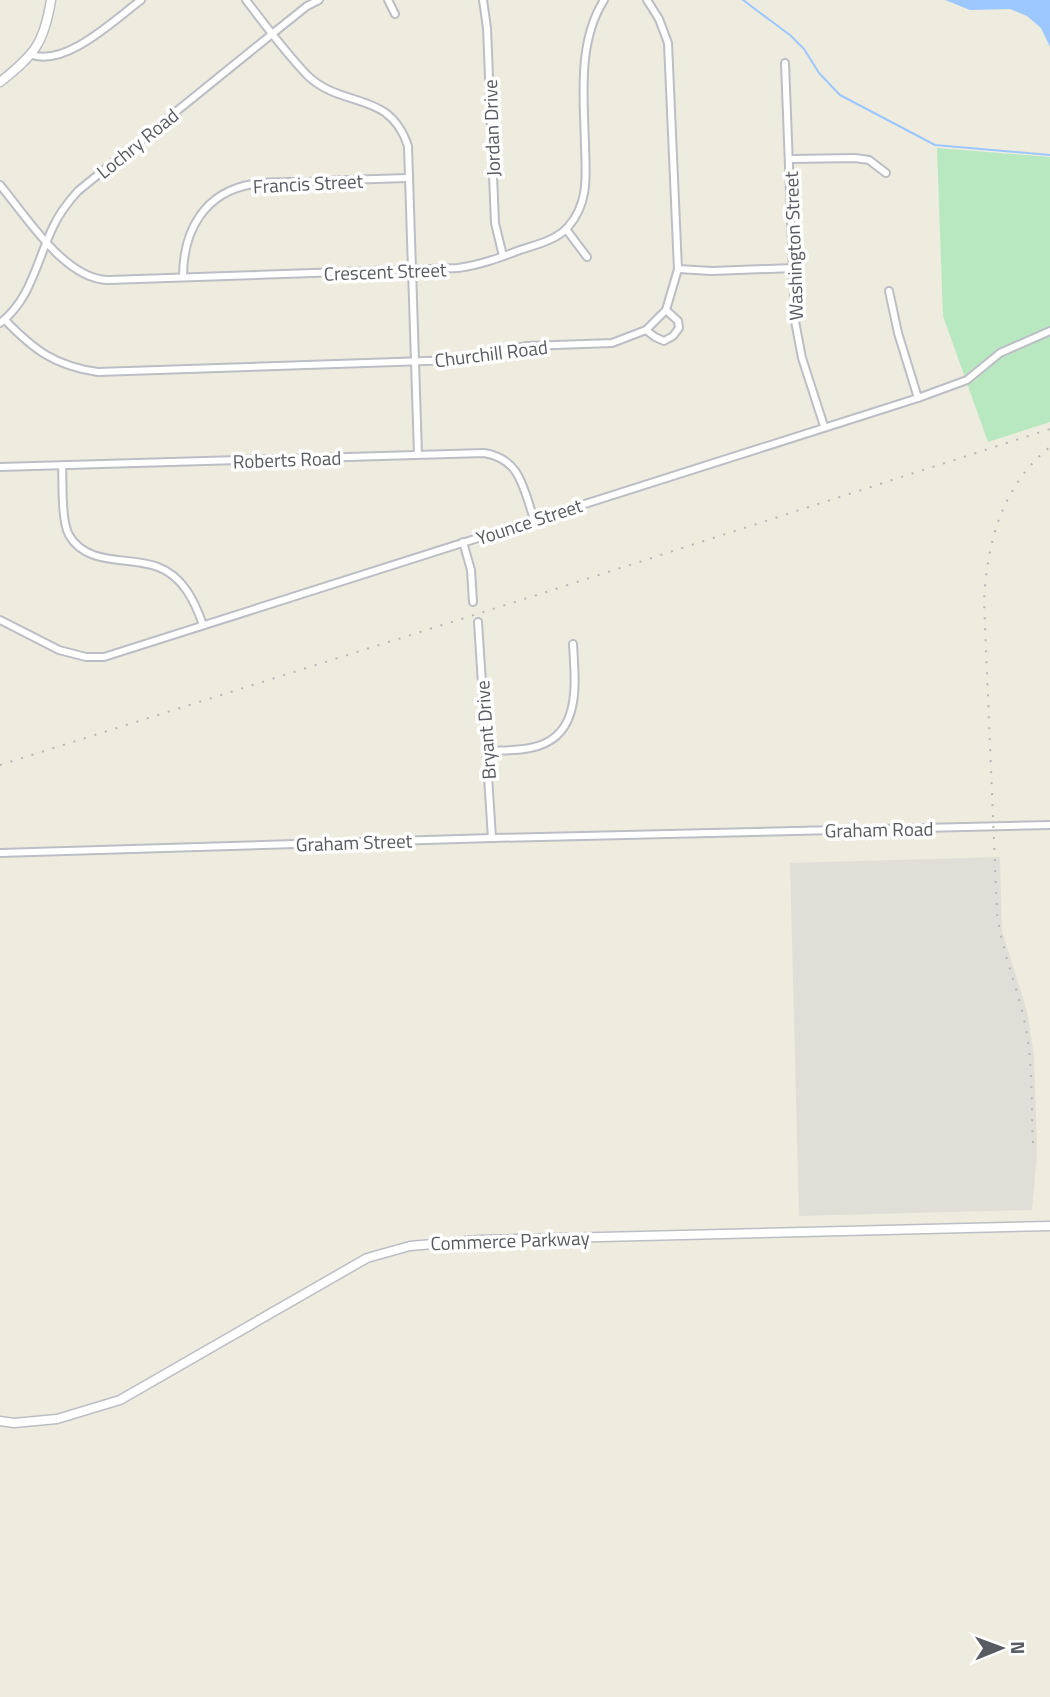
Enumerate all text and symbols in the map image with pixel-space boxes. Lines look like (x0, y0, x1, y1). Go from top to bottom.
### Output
street label: Jordan Drive (475, 79, 507, 177)
street label: Lochry Road (90, 101, 184, 185)
street label: Francis Street (252, 166, 364, 200)
street label: Washington Street (776, 171, 810, 321)
street label: Crescent Street (323, 254, 447, 288)
street label: Churchill Road (433, 332, 549, 374)
street label: Roberts Road (232, 443, 342, 475)
street label: Younce Street (472, 490, 586, 552)
street label: Bryant Drive (467, 679, 503, 781)
street label: Graham Road (824, 814, 934, 844)
street label: Graham Street (295, 825, 413, 859)
street label: Commerce Parkway (430, 1223, 590, 1257)
north arrow (966, 1613, 1036, 1683)
text: N (1004, 1641, 1033, 1655)

